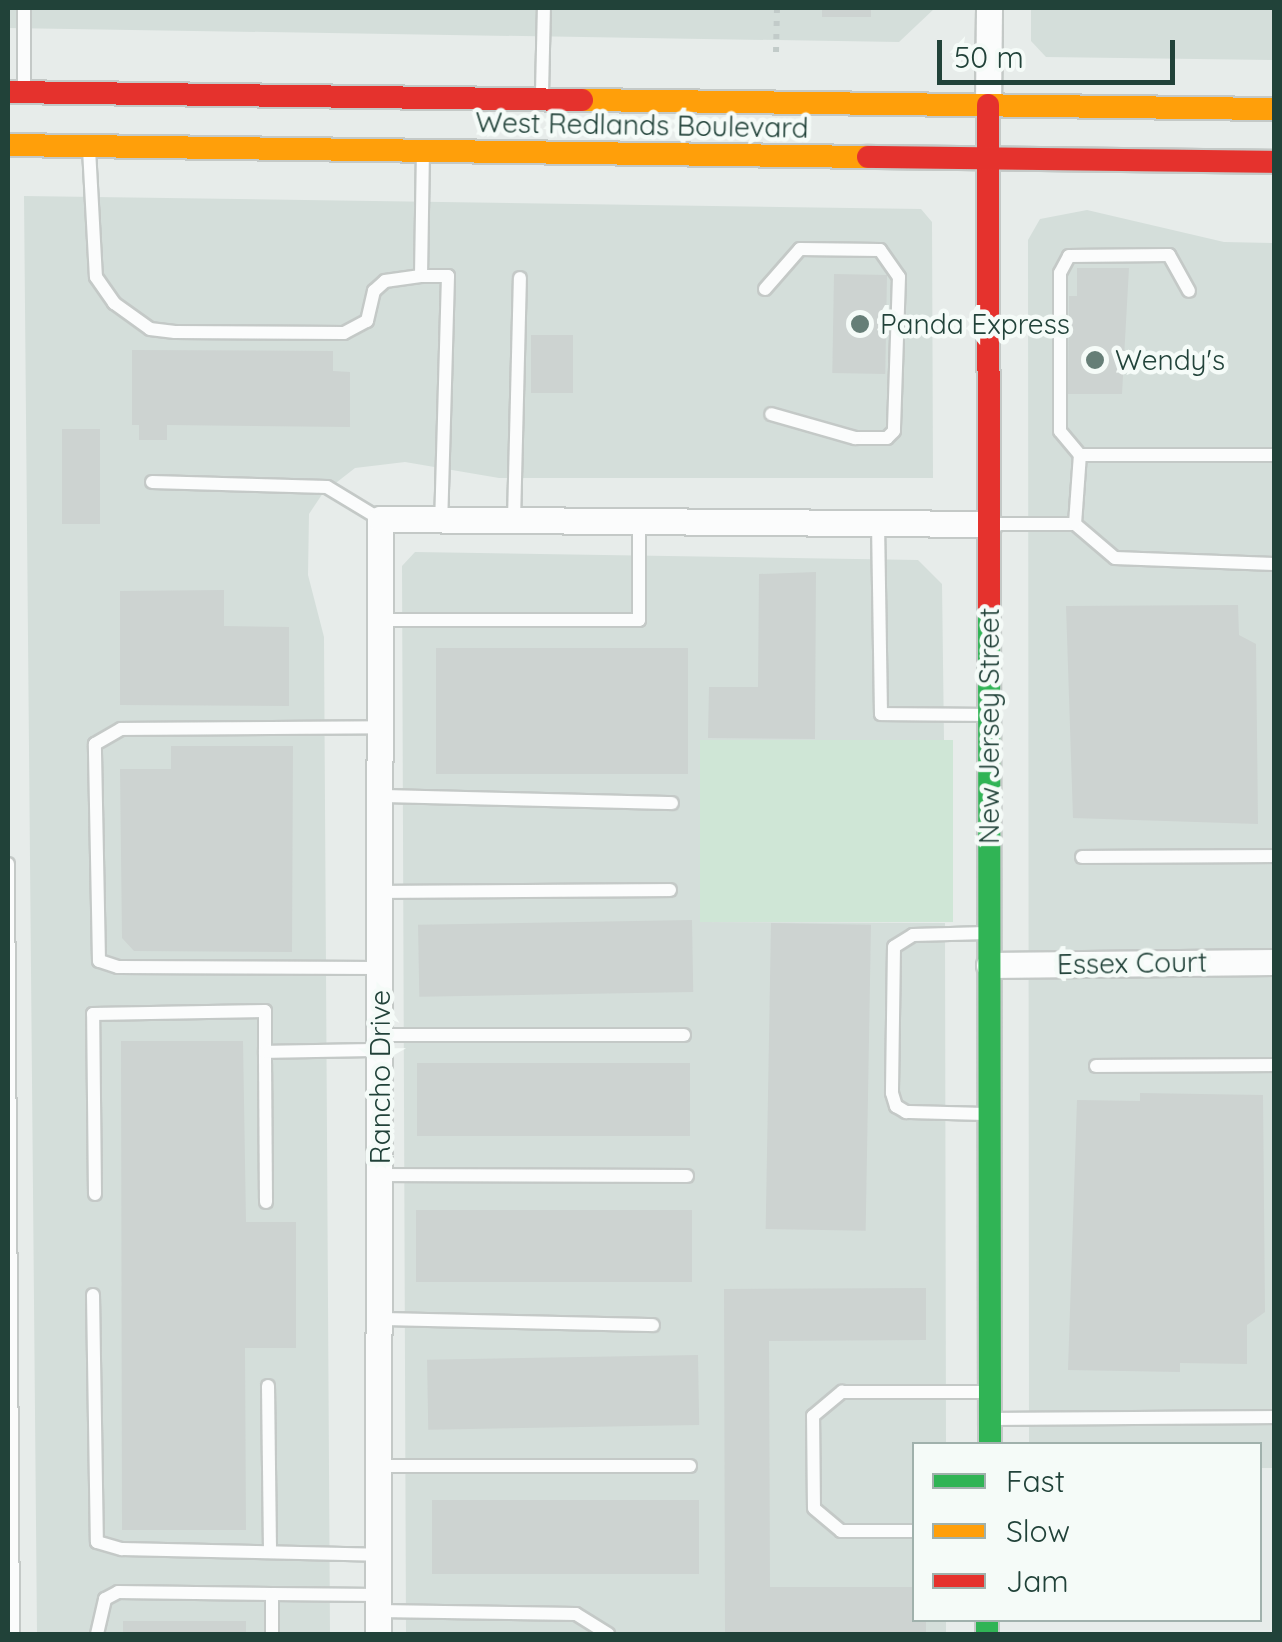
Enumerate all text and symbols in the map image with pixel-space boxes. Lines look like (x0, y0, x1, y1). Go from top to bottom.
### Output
scale bar (942, 20, 1180, 82)
text: 50 m (954, 38, 1024, 76)
street label: West Redlands Boulevard (475, 105, 809, 145)
place label: Panda Express (880, 307, 1070, 341)
marker: Panda Express (849, 313, 871, 335)
place label: Wendy's (1115, 343, 1225, 377)
marker: Wendy's (1084, 349, 1106, 371)
street label: New Jersey Street (972, 608, 1006, 844)
street label: Essex Court (1057, 945, 1207, 981)
street label: Rancho Drive (363, 990, 397, 1164)
legend (912, 1442, 1262, 1622)
text: Fast (1006, 1462, 1065, 1500)
text: Slow (1006, 1512, 1070, 1550)
text: Jam (1006, 1562, 1069, 1600)

